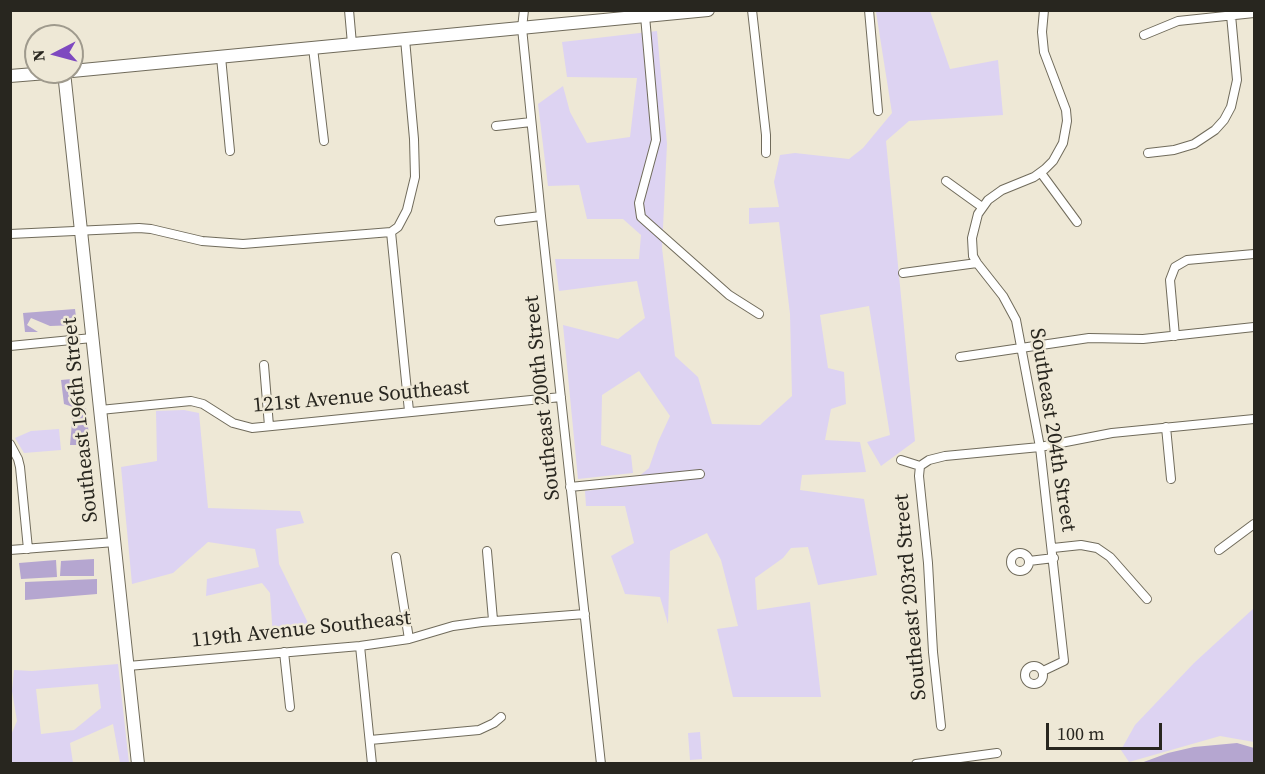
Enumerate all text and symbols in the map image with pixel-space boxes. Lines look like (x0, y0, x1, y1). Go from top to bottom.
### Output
north arrow (24, 24, 84, 84)
text: N (27, 49, 50, 63)
street label: Southeast 200th Street (520, 294, 566, 502)
street label: Southeast 196th Street (58, 316, 104, 524)
street label: Southeast 204th Street (1023, 326, 1081, 534)
street label: 121st Avenue Southeast (252, 375, 470, 419)
street label: Southeast 203rd Street (889, 493, 933, 701)
street label: 119th Avenue Southeast (190, 606, 412, 654)
scale bar (1049, 711, 1164, 749)
text: 100 m (1057, 721, 1104, 746)

